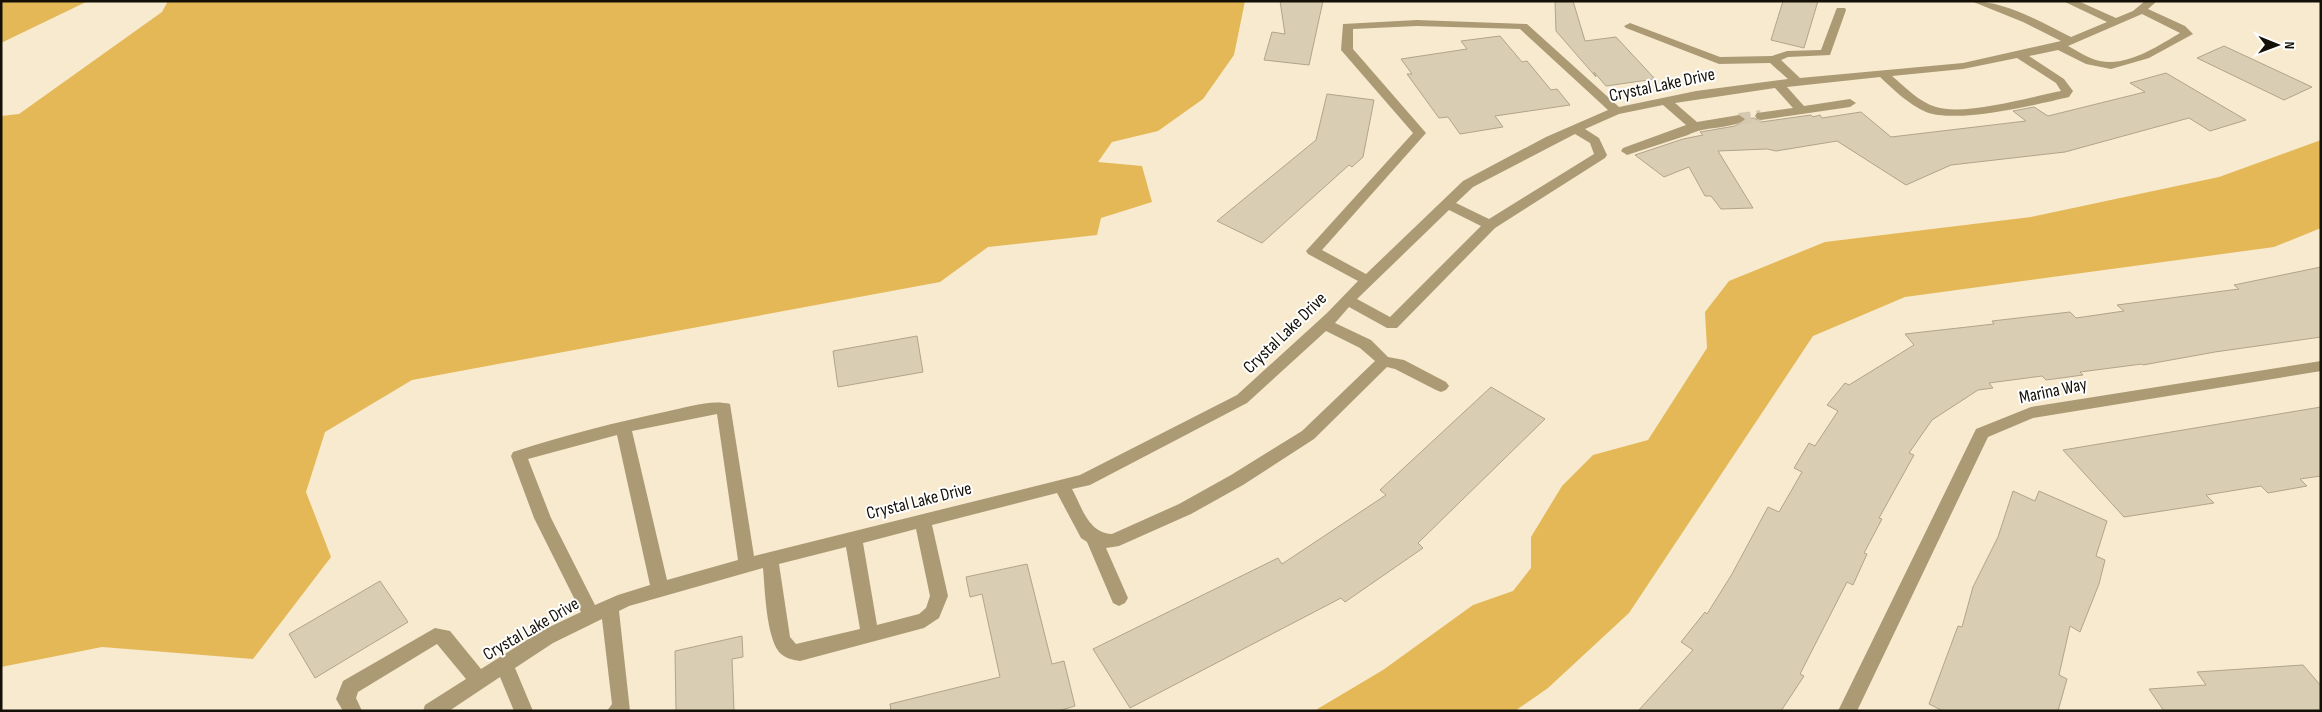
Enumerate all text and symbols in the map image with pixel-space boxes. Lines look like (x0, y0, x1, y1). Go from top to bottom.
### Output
north arrow (2252, 20, 2302, 70)
text: N (2281, 41, 2298, 49)
street label: Crystal Lake Drive (1607, 64, 1717, 106)
street label: Crystal Lake Drive (1239, 288, 1331, 378)
street label: Marina Way (2017, 374, 2089, 408)
street label: Crystal Lake Drive (864, 478, 974, 524)
street label: Crystal Lake Drive (479, 593, 583, 665)

